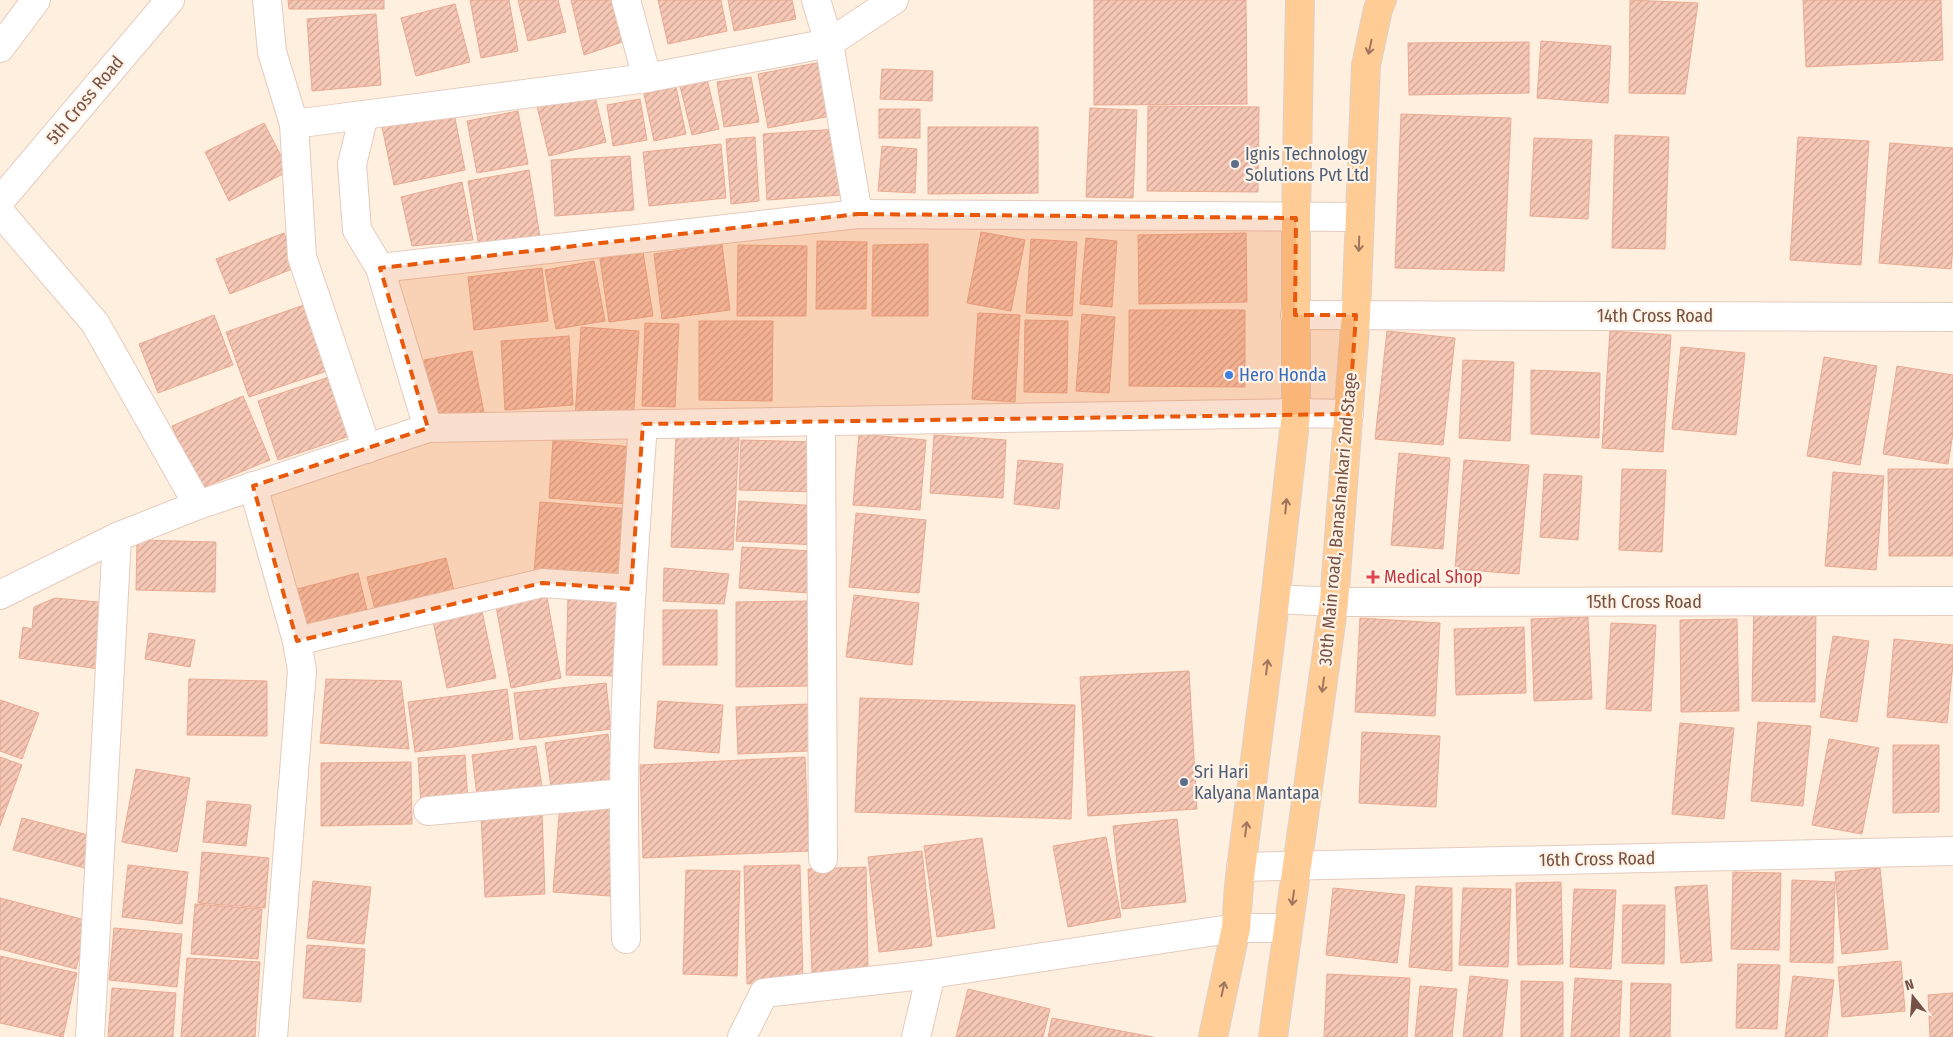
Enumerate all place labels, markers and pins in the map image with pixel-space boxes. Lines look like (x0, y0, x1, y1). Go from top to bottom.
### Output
place label: Ignis Technology Solutions Pvt Ltd (1245, 143, 1369, 186)
marker: Ignis Technology Solutions Pvt Ltd (1229, 158, 1241, 170)
place label: Hero Honda (1239, 364, 1327, 386)
marker: Hero Honda (1223, 369, 1235, 381)
place label: Medical Shop (1384, 566, 1482, 588)
marker: Medical Shop (1366, 570, 1380, 584)
place label: Sri Hari Kalyana Mantapa (1194, 761, 1320, 804)
marker: Sri Hari Kalyana Mantapa (1178, 776, 1190, 788)

